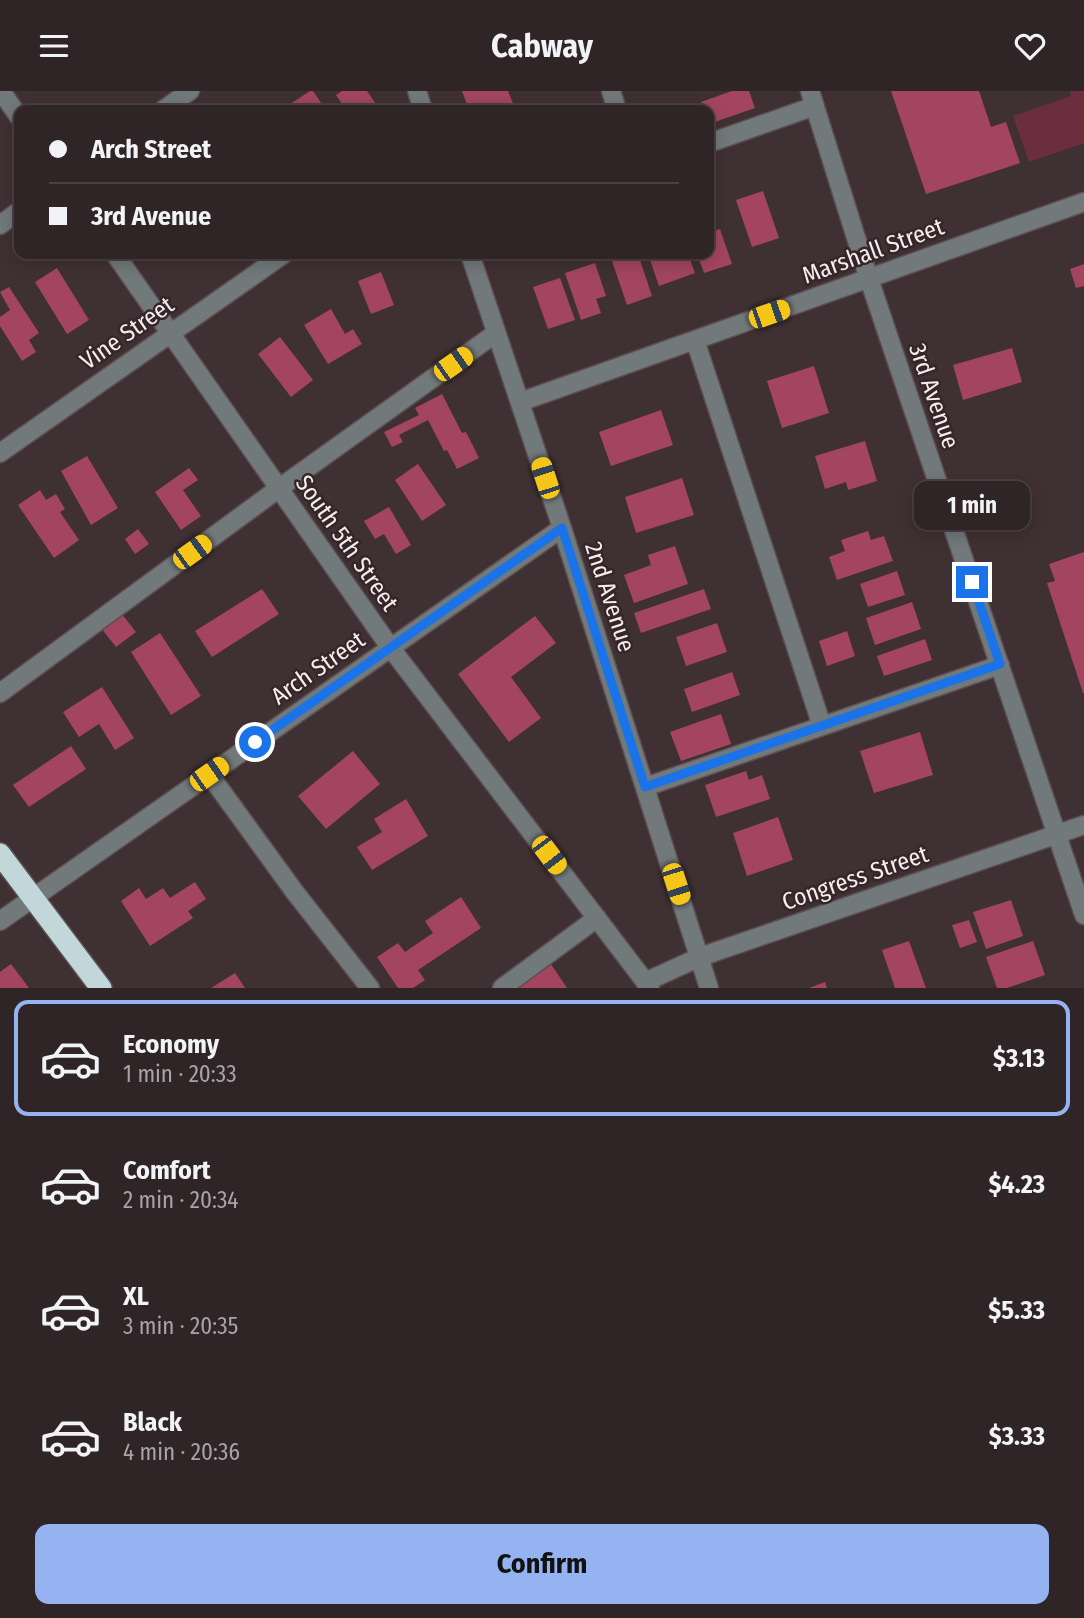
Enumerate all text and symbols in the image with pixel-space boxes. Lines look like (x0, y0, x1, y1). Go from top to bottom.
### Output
icon: menu (35, 27, 73, 65)
text: Cabway (491, 27, 593, 65)
icon: heart (1011, 27, 1049, 65)
text: Arch Street (91, 134, 211, 165)
text: 3rd Avenue (91, 201, 211, 232)
street label: Marshall Street (798, 212, 948, 290)
street label: Vine Street (75, 291, 179, 375)
car (746, 297, 793, 331)
street label: 3rd Avenue (903, 340, 965, 452)
car (430, 343, 477, 385)
car (529, 455, 562, 501)
street label: South 5th Street (290, 470, 404, 616)
callout: 1 min (914, 481, 1030, 529)
text: 1 min (947, 491, 997, 519)
car (169, 531, 216, 573)
street label: 2nd Avenue (579, 539, 641, 655)
route end (956, 566, 988, 598)
street label: Arch Street (266, 625, 370, 710)
route start (239, 726, 271, 758)
car (186, 753, 233, 795)
car (528, 832, 571, 878)
street label: Congress Street (778, 840, 932, 916)
car (660, 861, 693, 907)
icon: car (39, 1027, 102, 1090)
text: Economy (123, 1029, 219, 1060)
text: $3.13 (993, 1043, 1045, 1074)
text: 1 min · 20:33 (123, 1060, 237, 1088)
icon: car (39, 1153, 102, 1216)
text: Comfort (123, 1155, 211, 1186)
text: $4.23 (988, 1169, 1045, 1200)
text: 2 min · 20:34 (123, 1186, 238, 1214)
icon: car (39, 1279, 102, 1342)
text: XL (123, 1281, 149, 1312)
text: $5.33 (988, 1295, 1045, 1326)
text: 3 min · 20:35 (123, 1312, 238, 1340)
icon: car (39, 1405, 102, 1468)
text: Black (123, 1407, 182, 1438)
text: $3.33 (989, 1421, 1045, 1452)
text: 4 min · 20:36 (123, 1438, 240, 1466)
button: Confirm (35, 1524, 1049, 1604)

